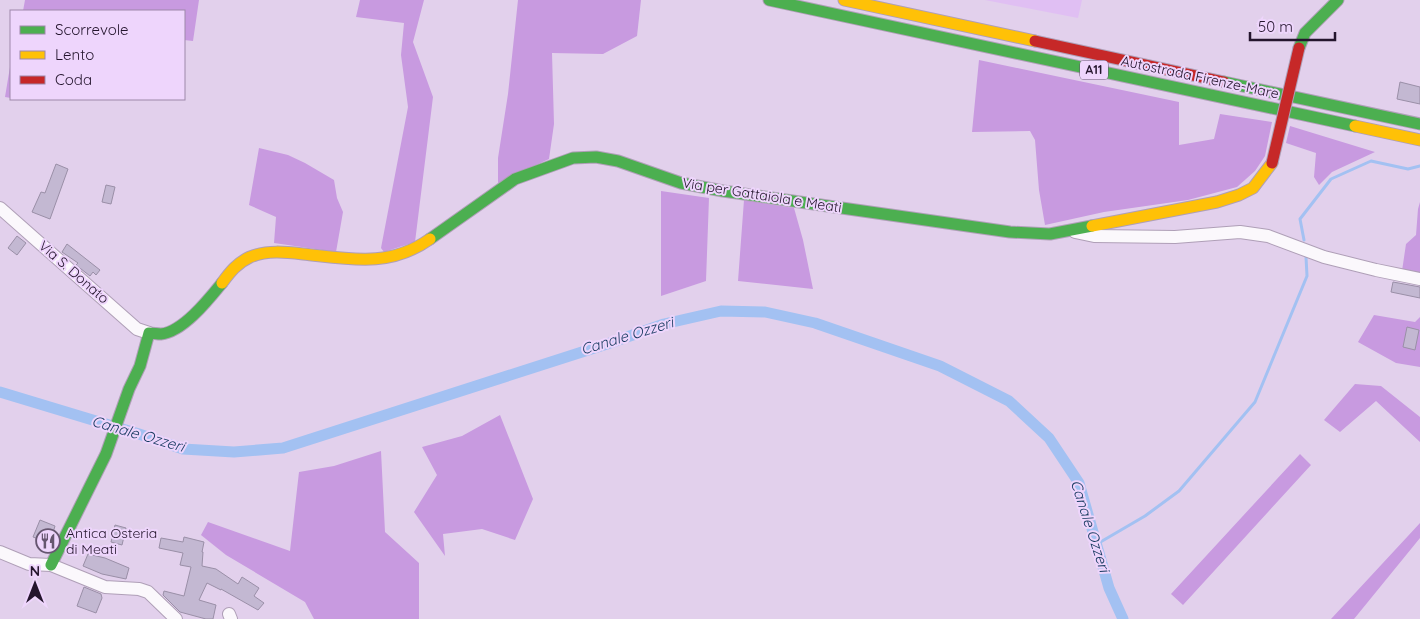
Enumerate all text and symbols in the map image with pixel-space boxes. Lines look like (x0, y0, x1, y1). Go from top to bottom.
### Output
legend (10, 10, 185, 100)
scale bar (1250, 10, 1335, 42)
text: 50 m (1258, 17, 1293, 36)
text: Scorrevole (55, 20, 129, 39)
text: Lento (55, 45, 94, 64)
street label: Autostrada Firenze-Mare (1119, 51, 1281, 103)
road number: A11 (1080, 60, 1108, 80)
text: Coda (55, 70, 92, 89)
street label: Via per Gattaiola e Meati (681, 174, 843, 216)
street label: Via S. Donato (35, 237, 113, 307)
water label: Canale Ozzeri (578, 312, 677, 359)
water label: Canale Ozzeri (90, 411, 188, 456)
water label: Canale Ozzeri (1067, 477, 1115, 576)
place label: Antica Osteria di Meati (66, 524, 157, 558)
restaurant icon: Antica Osteria di Meati (35, 528, 61, 554)
north arrow (10, 559, 60, 609)
text: N (30, 562, 40, 580)

